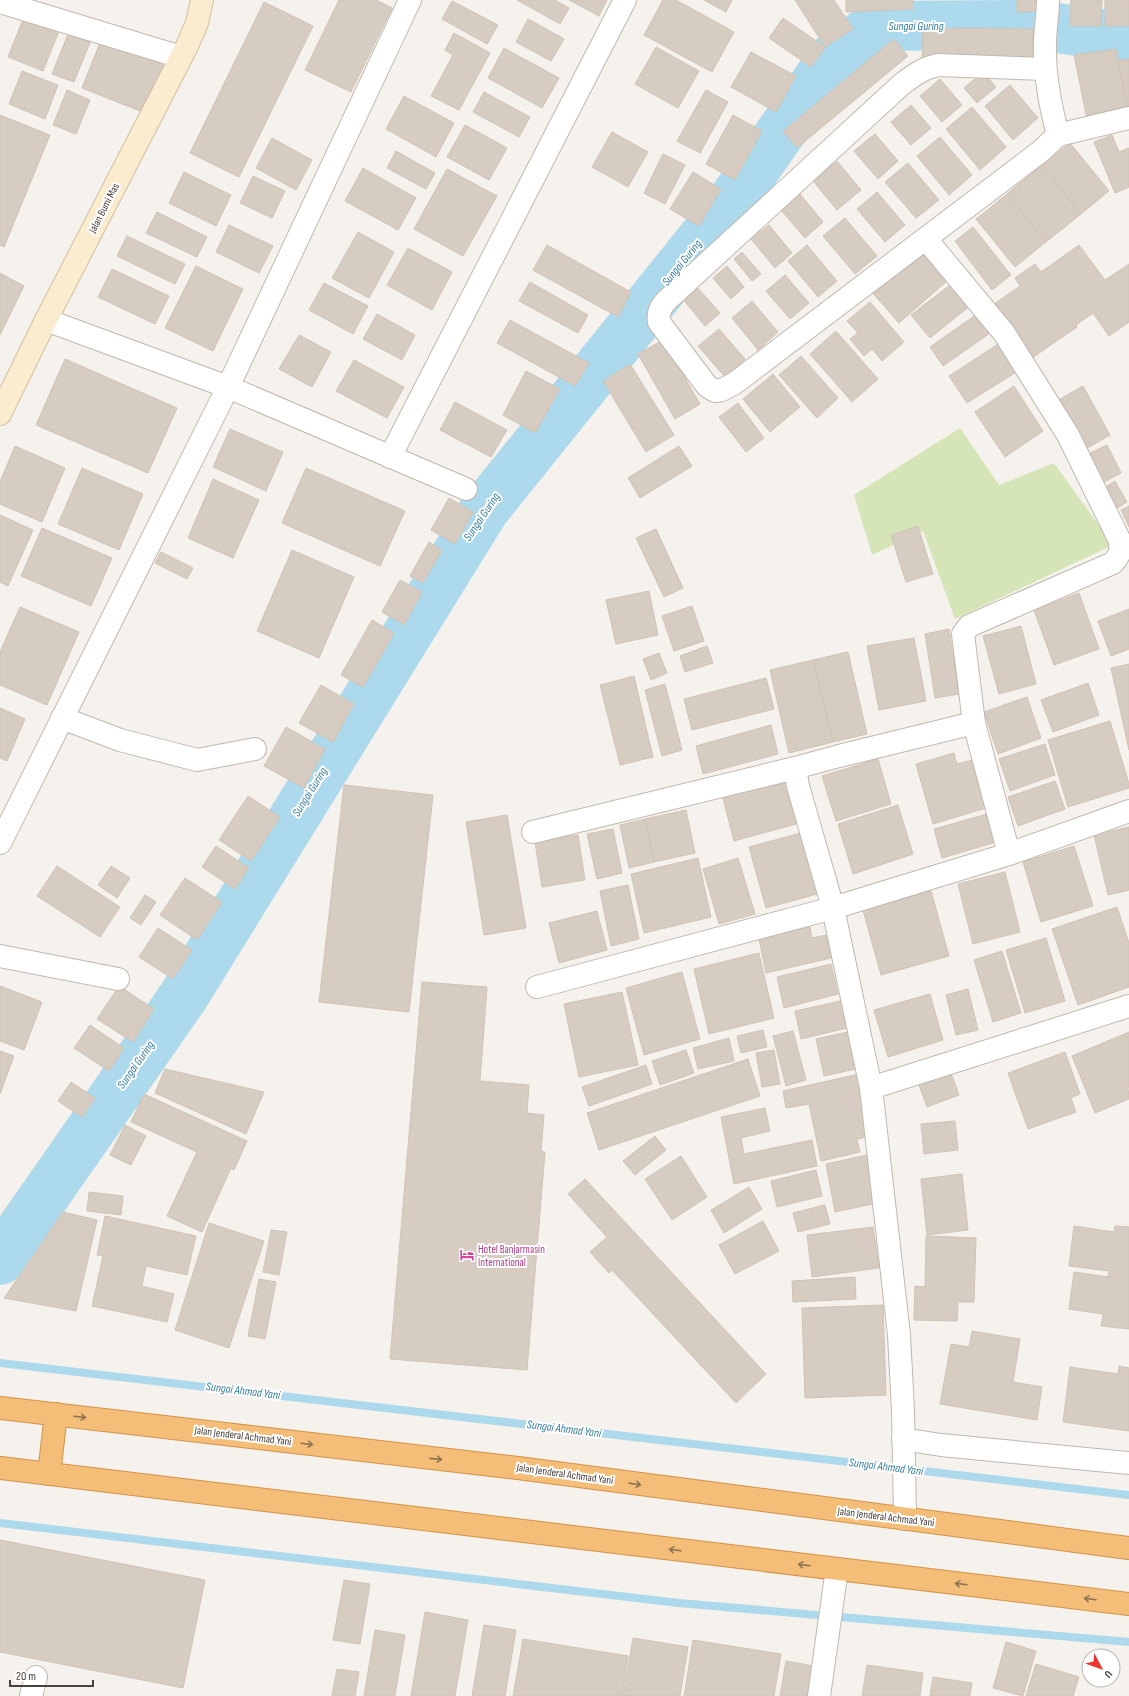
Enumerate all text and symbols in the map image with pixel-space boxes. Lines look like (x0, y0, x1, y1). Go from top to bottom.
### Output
water label: Sungai Guring (888, 19, 944, 34)
street label: Jalan Bumi Mas (85, 181, 122, 236)
water label: Sungai Guring (659, 237, 705, 289)
water label: Sungai Guring (460, 490, 504, 544)
water label: Sungai Guring (289, 765, 331, 819)
water label: Sungai Guring (114, 1038, 158, 1092)
place label: Hotel Banjarmasin International (478, 1243, 545, 1269)
hotel icon: Hotel Banjarmasin International (459, 1247, 475, 1263)
water label: Sungai Ahmad Yani (205, 1379, 282, 1403)
one-way arrow (74, 1413, 87, 1421)
water label: Sungai Ahmad Yani (526, 1417, 603, 1441)
street label: Jalan Jenderal Achmad Yani (193, 1423, 292, 1448)
one-way arrow (300, 1440, 313, 1448)
one-way arrow (429, 1455, 442, 1463)
water label: Sungai Ahmad Yani (848, 1455, 925, 1479)
street label: Jalan Jenderal Achmad Yani (515, 1461, 614, 1487)
one-way arrow (628, 1480, 641, 1487)
street label: Jalan Jenderal Achmad Yani (836, 1504, 935, 1529)
one-way arrow (669, 1546, 682, 1554)
one-way arrow (798, 1562, 811, 1569)
one-way arrow (955, 1580, 968, 1588)
one-way arrow (1084, 1595, 1097, 1603)
north arrow (1081, 1648, 1121, 1688)
scale bar (10, 1662, 93, 1688)
text: U (1101, 1668, 1115, 1681)
text: 20 m (16, 1669, 36, 1684)

